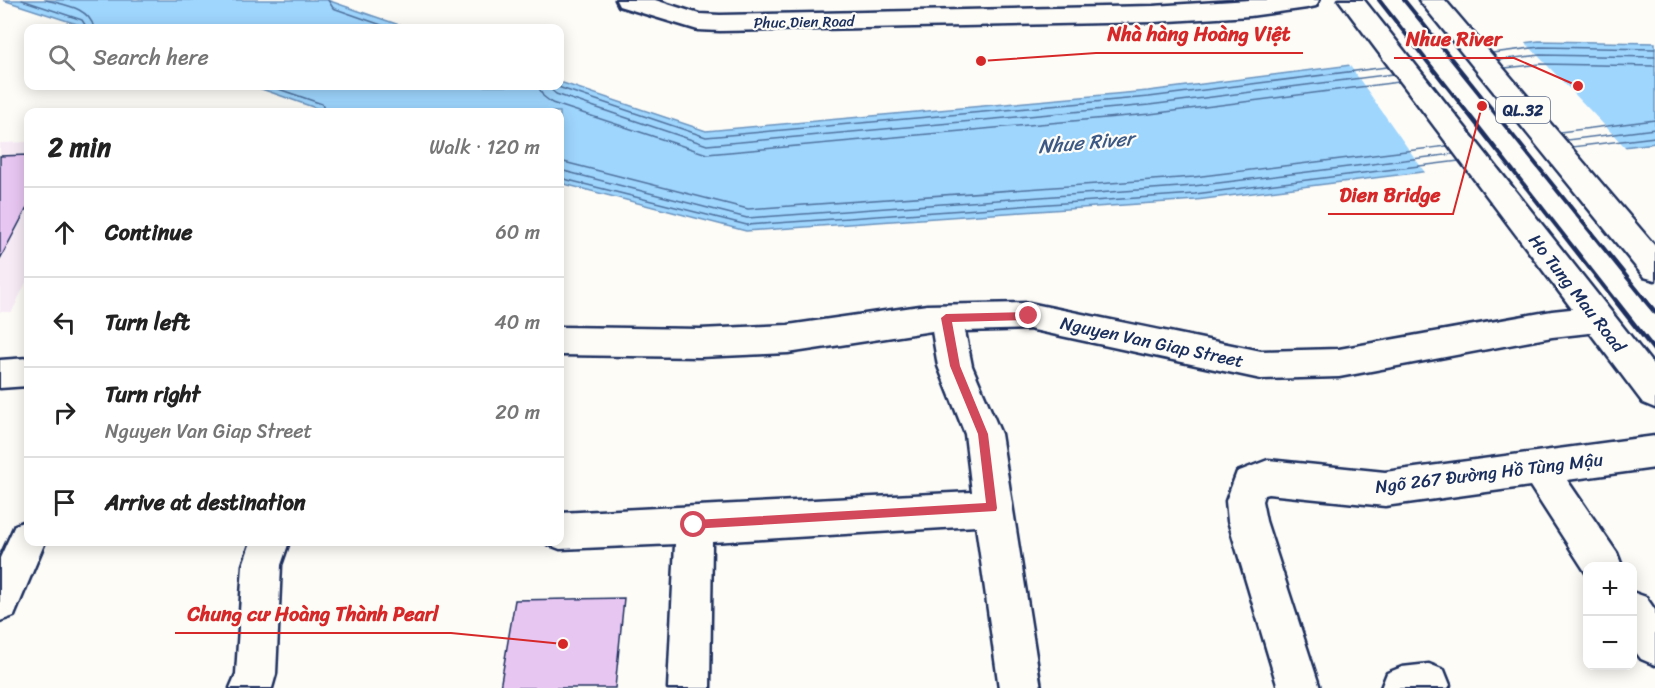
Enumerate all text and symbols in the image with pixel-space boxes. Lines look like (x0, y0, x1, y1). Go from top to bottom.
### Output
street label: Phuc Dien Road (753, 8, 856, 36)
callout: Nhà hàng Hoàng Việt (1096, 15, 1303, 53)
text: Nhà hàng Hoàng Việt (1106, 17, 1291, 52)
callout: Nhue River (1394, 20, 1514, 58)
text: Nhue River (1405, 22, 1504, 57)
search box (24, 24, 564, 90)
text: Search here (93, 38, 209, 77)
icon: search (45, 41, 78, 74)
road number: QL.32 (1496, 97, 1550, 123)
water label: Nhue River (1037, 121, 1139, 164)
text: 2 min (48, 124, 111, 170)
text: Walk · 120 m (429, 130, 540, 165)
callout: Dien Bridge (1328, 176, 1453, 214)
text: Dien Bridge (1339, 178, 1441, 213)
text: Continue (105, 213, 193, 252)
text: 60 m (495, 215, 540, 250)
icon: ahead (48, 216, 81, 249)
street label: Ho Tung Mau Road (1520, 226, 1635, 361)
route end (1015, 302, 1041, 328)
text: Turn left (105, 303, 190, 342)
text: 40 m (494, 305, 540, 340)
icon: left (48, 306, 81, 339)
street label: Nguyen Van Giap Street (1057, 307, 1247, 377)
text: Turn right (105, 375, 200, 414)
text: 20 m (495, 395, 540, 430)
icon: right (48, 396, 81, 429)
text: Nguyen Van Giap Street (105, 414, 312, 449)
street label: Ngõ 267 Đường Hồ Tùng Mậu (1373, 443, 1605, 503)
text: Arrive at destination (105, 483, 306, 522)
icon: arrive (48, 486, 81, 519)
route start (680, 511, 706, 537)
map controls (1583, 562, 1637, 670)
button: + (1583, 562, 1637, 616)
callout: Chung cư Hoàng Thành Pearl (175, 595, 451, 633)
text: Chung cư Hoàng Thành Pearl (186, 597, 440, 632)
button: − (1583, 616, 1637, 670)

